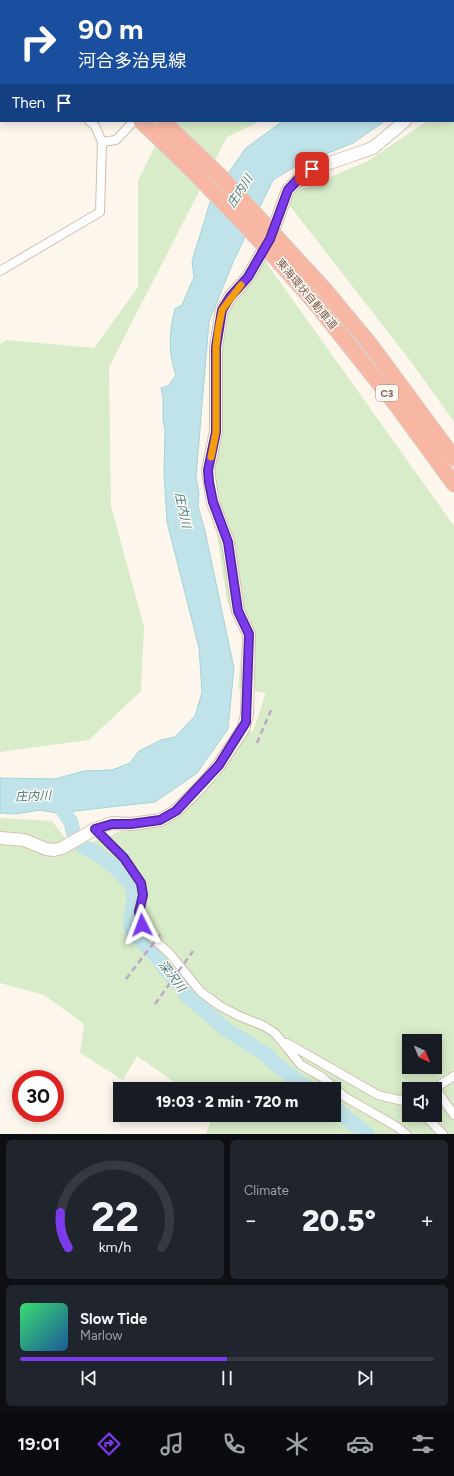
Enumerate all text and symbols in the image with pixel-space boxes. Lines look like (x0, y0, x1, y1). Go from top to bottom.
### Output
text: 90 m (78, 12, 143, 46)
icon: right (12, 16, 64, 68)
text: 河合多治見線 (78, 50, 186, 72)
icon: arrive (53, 92, 75, 114)
text: Then (12, 94, 45, 112)
pin (295, 152, 329, 186)
icon: arrive (301, 158, 323, 180)
water label: 庄内川 (224, 170, 257, 210)
street label: 東海環状自動車道 (273, 256, 340, 332)
road number: C3 (376, 385, 398, 401)
water label: 庄内川 (172, 491, 194, 531)
water label: 庄内川 (15, 788, 53, 804)
position arrow (121, 904, 163, 946)
water label: 深沢川 (155, 958, 190, 996)
north arrow (402, 1034, 442, 1074)
map controls (402, 1034, 442, 1122)
speed limit sign: 30 (12, 1070, 64, 1122)
button: sound (402, 1082, 442, 1122)
text: 19:03 · 2 min · 720 m (156, 1093, 298, 1111)
text: Climate (244, 1183, 289, 1198)
text: 22 (91, 1190, 139, 1240)
text: 20.5° (302, 1202, 376, 1239)
text: − (244, 1207, 258, 1234)
text: + (420, 1207, 434, 1234)
text: km/h (99, 1237, 131, 1255)
text: Slow Tide (80, 1310, 147, 1328)
text: Marlow (80, 1328, 122, 1343)
icon: previous (78, 1367, 100, 1389)
icon: pause (216, 1367, 238, 1389)
icon: next (354, 1367, 376, 1389)
icon: directions (95, 1430, 123, 1458)
icon: music (158, 1430, 186, 1458)
icon: phone (220, 1430, 248, 1458)
icon: climate (283, 1430, 311, 1458)
icon: car (346, 1430, 374, 1458)
icon: filters (409, 1430, 437, 1458)
text: 19:01 (17, 1433, 60, 1455)

